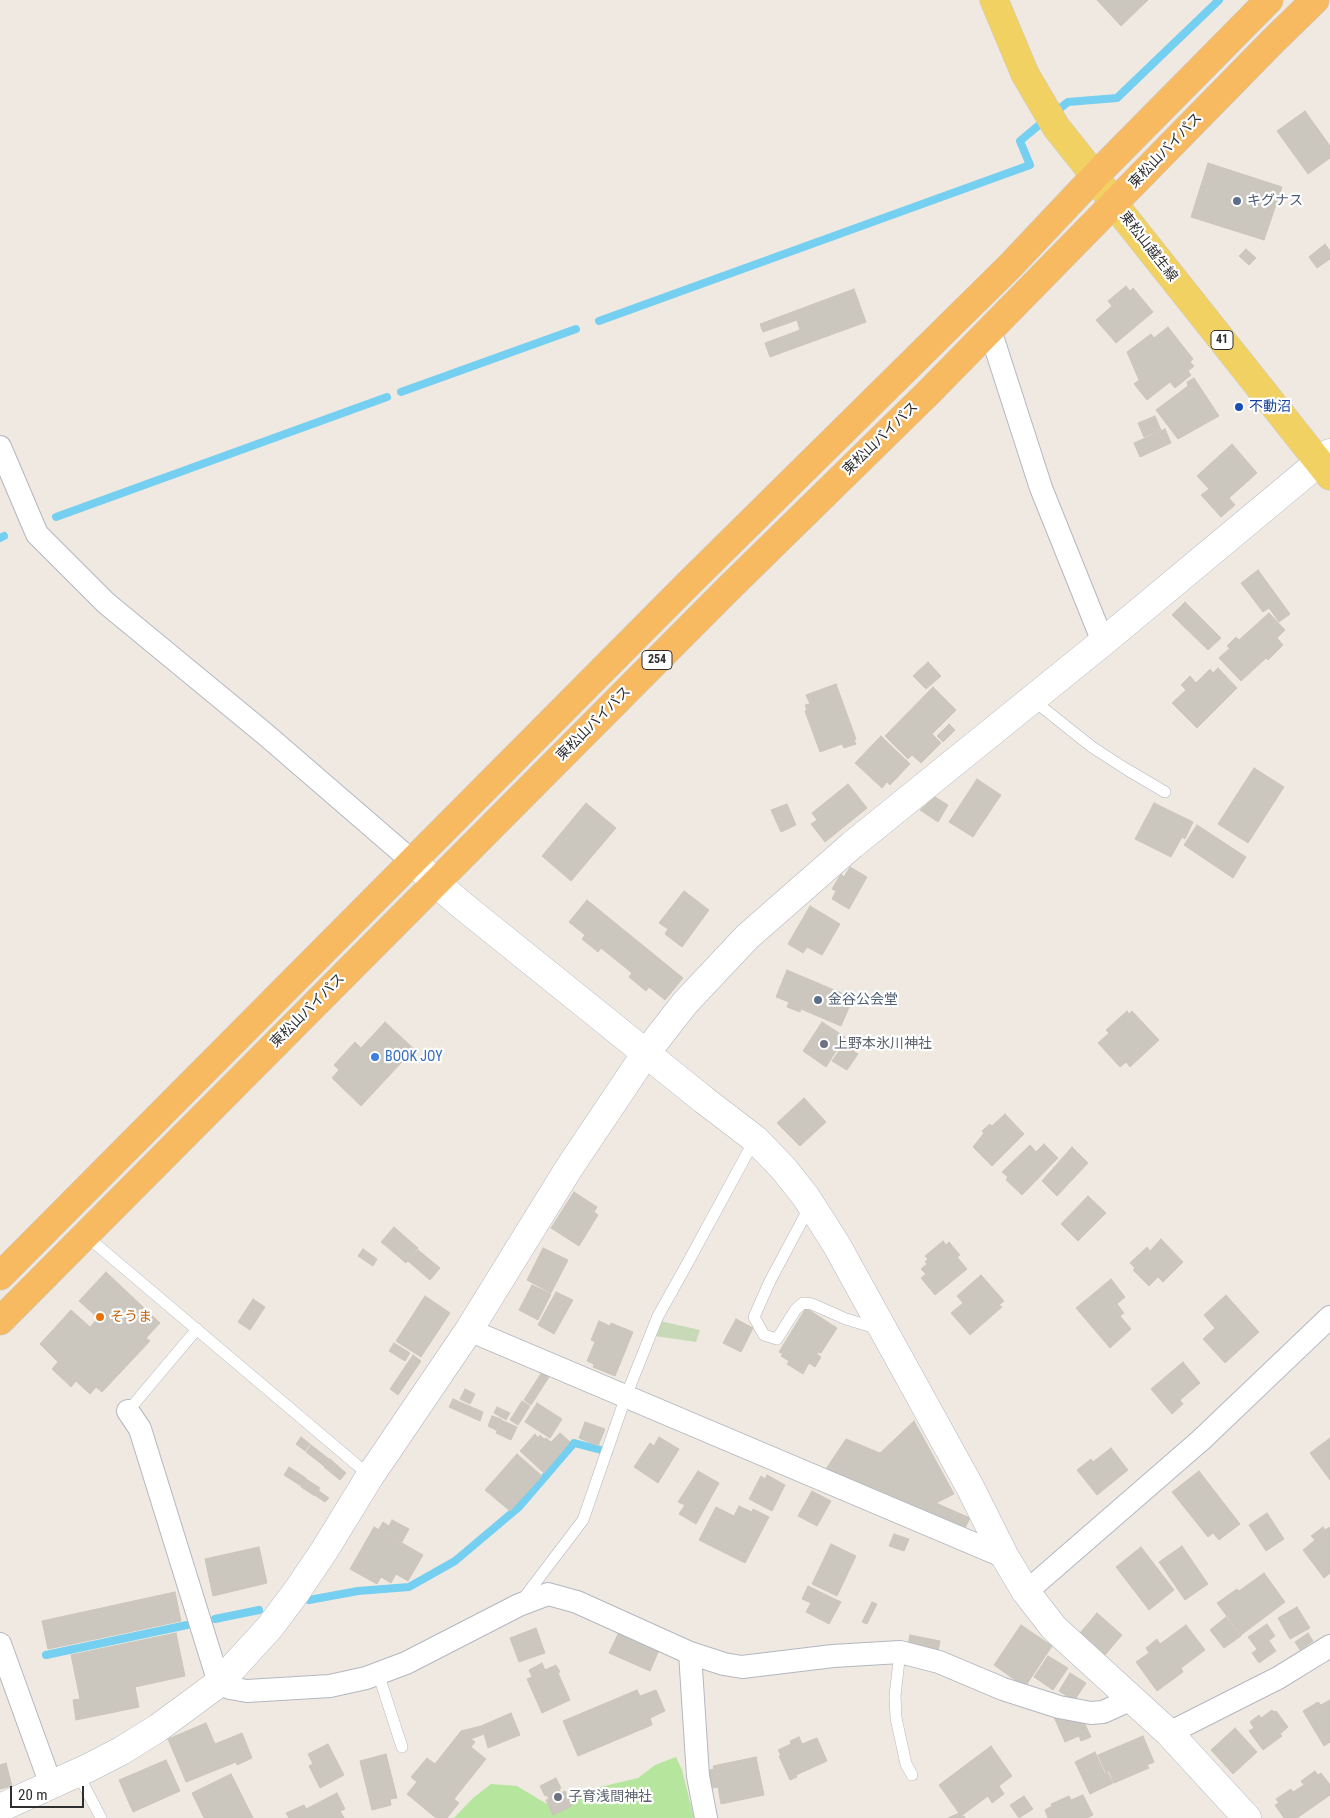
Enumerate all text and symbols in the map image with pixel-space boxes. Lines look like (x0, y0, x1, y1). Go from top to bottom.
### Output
street label: 東松山バイパス (1126, 110, 1206, 192)
place label: キグナス (1247, 193, 1303, 209)
marker: キグナス (1231, 195, 1243, 207)
street label: 東松山越生線 (1116, 209, 1180, 285)
road number: 41 (1211, 330, 1233, 350)
street label: 東松山バイパス (840, 399, 922, 479)
place label: 不動沼 (1249, 399, 1291, 415)
marker: 不動沼 (1233, 401, 1245, 413)
road number: 254 (642, 650, 672, 670)
street label: 東松山バイパス (553, 683, 635, 765)
street label: 東松山バイパス (267, 970, 349, 1052)
place label: 金谷公会堂 (828, 992, 898, 1008)
marker: 金谷公会堂 (812, 994, 824, 1006)
place label: 上野本氷川神社 (834, 1036, 932, 1052)
marker: 上野本氷川神社 (818, 1038, 830, 1050)
place label: BOOK JOY (385, 1049, 443, 1065)
marker: BOOK JOY (369, 1051, 381, 1063)
place label: そうま (110, 1309, 152, 1325)
marker: そうま (94, 1311, 106, 1323)
scale bar (12, 1776, 86, 1808)
text: 20 m (18, 1786, 48, 1804)
place label: 子育浅間神社 (568, 1789, 652, 1805)
marker: 子育浅間神社 (552, 1791, 564, 1803)

